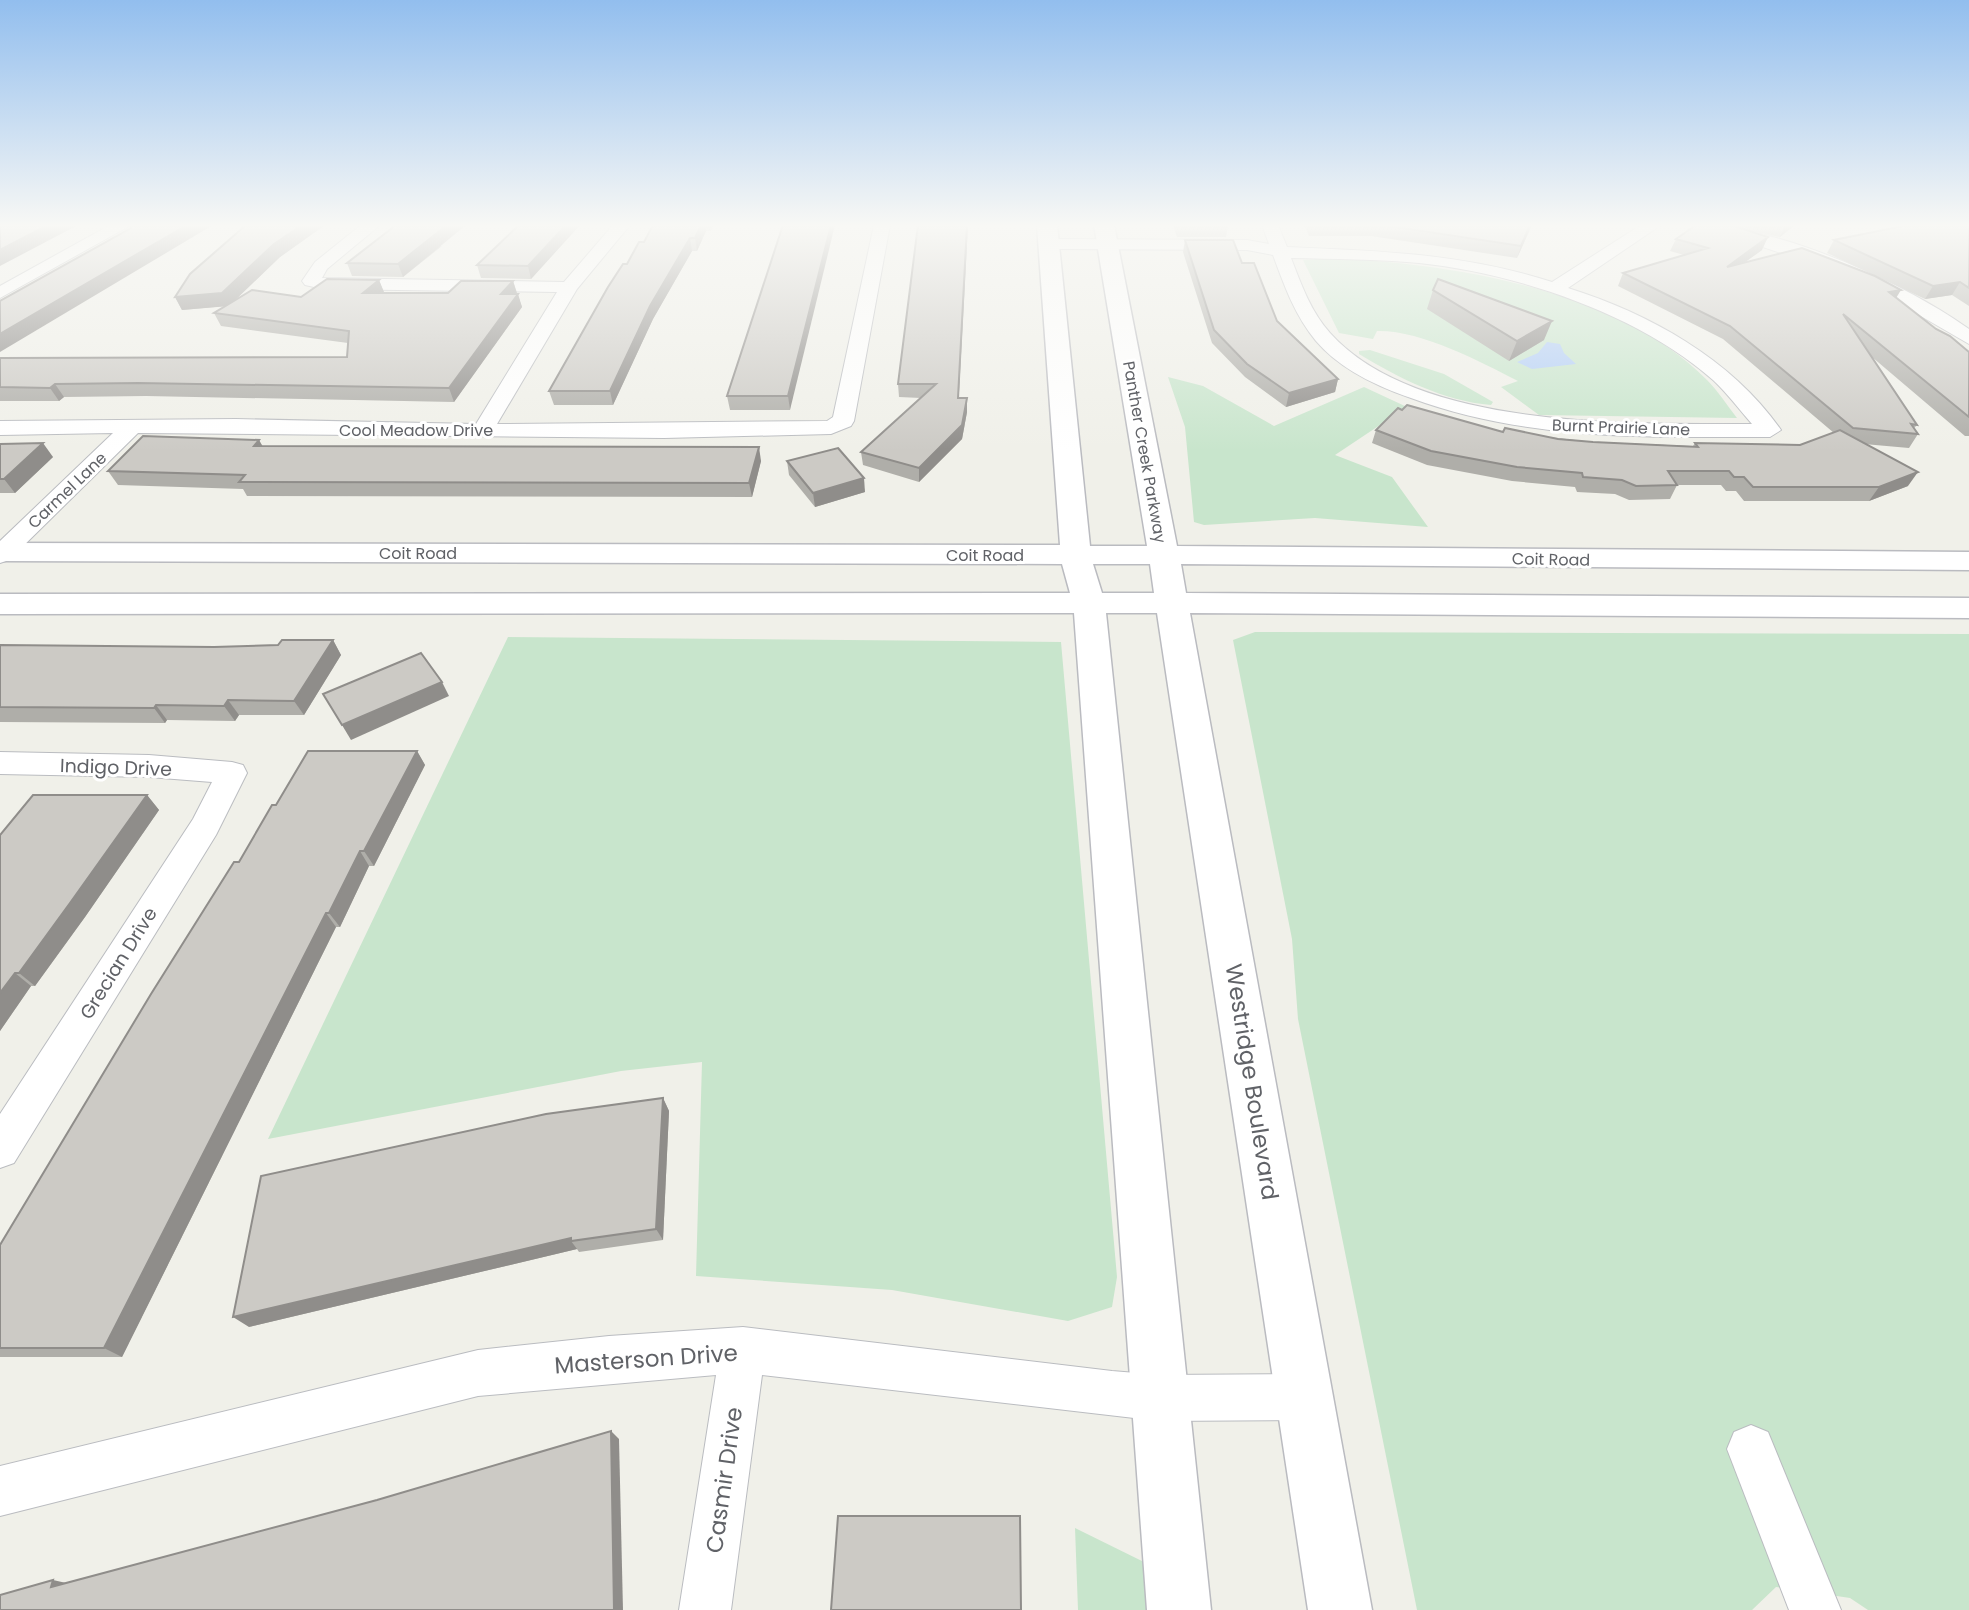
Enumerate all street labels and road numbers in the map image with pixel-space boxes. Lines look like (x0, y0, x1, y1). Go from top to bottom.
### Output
street label: Panther Creek Parkway (1117, 359, 1172, 545)
street label: Burnt Prairie Lane (1551, 414, 1691, 441)
street label: Cool Meadow Drive (339, 419, 493, 442)
street label: Carmel Lane (23, 447, 112, 534)
street label: Coit Road (379, 542, 457, 565)
street label: Coit Road (946, 544, 1024, 567)
street label: Coit Road (1512, 547, 1590, 572)
street label: Indigo Drive (60, 752, 172, 783)
street label: Grecian Drive (73, 902, 164, 1025)
street label: Westridge Boulevard (1218, 962, 1286, 1202)
street label: Masterson Drive (553, 1337, 739, 1381)
street label: Casmir Drive (698, 1405, 750, 1555)

